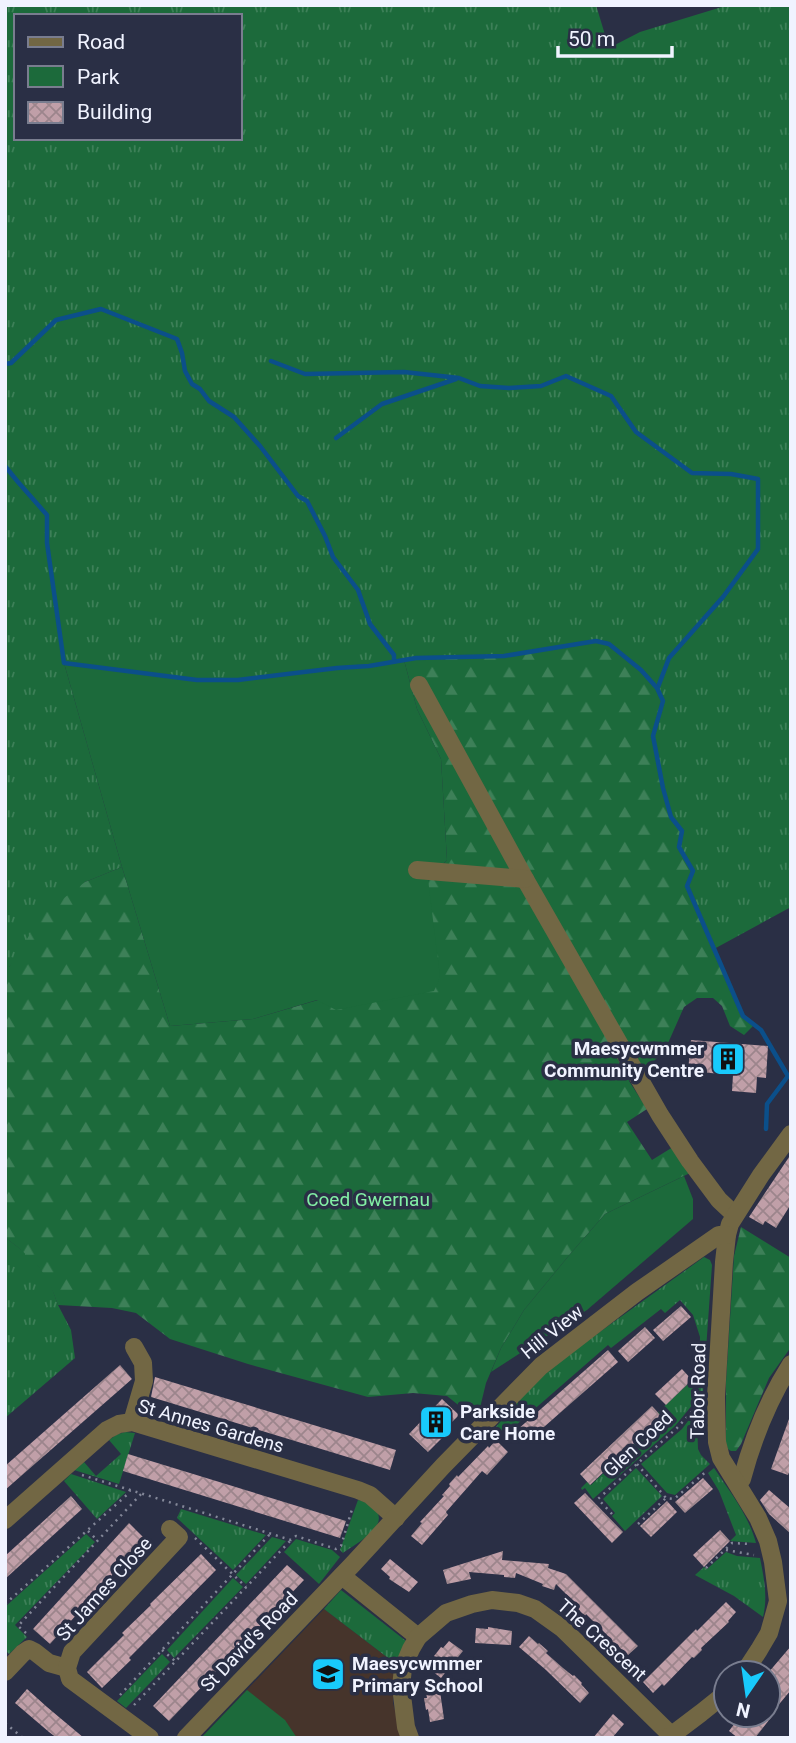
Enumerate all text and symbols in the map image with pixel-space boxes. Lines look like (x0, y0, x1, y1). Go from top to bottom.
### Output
legend (14, 14, 242, 140)
scale bar (558, 14, 672, 58)
text: 50 m (568, 27, 615, 51)
text: Road (77, 30, 125, 54)
text: Park (77, 65, 120, 89)
text: Building (77, 100, 152, 124)
place label: Maesycwmmer Community Centre (544, 1037, 704, 1082)
building icon: Maesycwmmer Community Centre (709, 1040, 747, 1078)
park label: Coed Gwernau (306, 1188, 430, 1211)
street label: Hill View (516, 1300, 588, 1364)
street label: Tabor Road (686, 1342, 710, 1440)
street label: St Annes Gardens (135, 1394, 287, 1458)
place label: Parkside Care Home (460, 1400, 555, 1445)
building icon: Parkside Care Home (417, 1403, 455, 1441)
street label: Glen Coed (598, 1406, 678, 1482)
street label: St James Close (51, 1532, 157, 1646)
street label: St David's Road (196, 1587, 302, 1697)
street label: The Crescent (553, 1594, 651, 1686)
place label: Maesycwmmer Primary School (352, 1652, 483, 1697)
school or university icon: Maesycwmmer Primary School (309, 1655, 347, 1693)
north arrow (712, 1659, 782, 1729)
text: N (734, 1697, 752, 1723)

